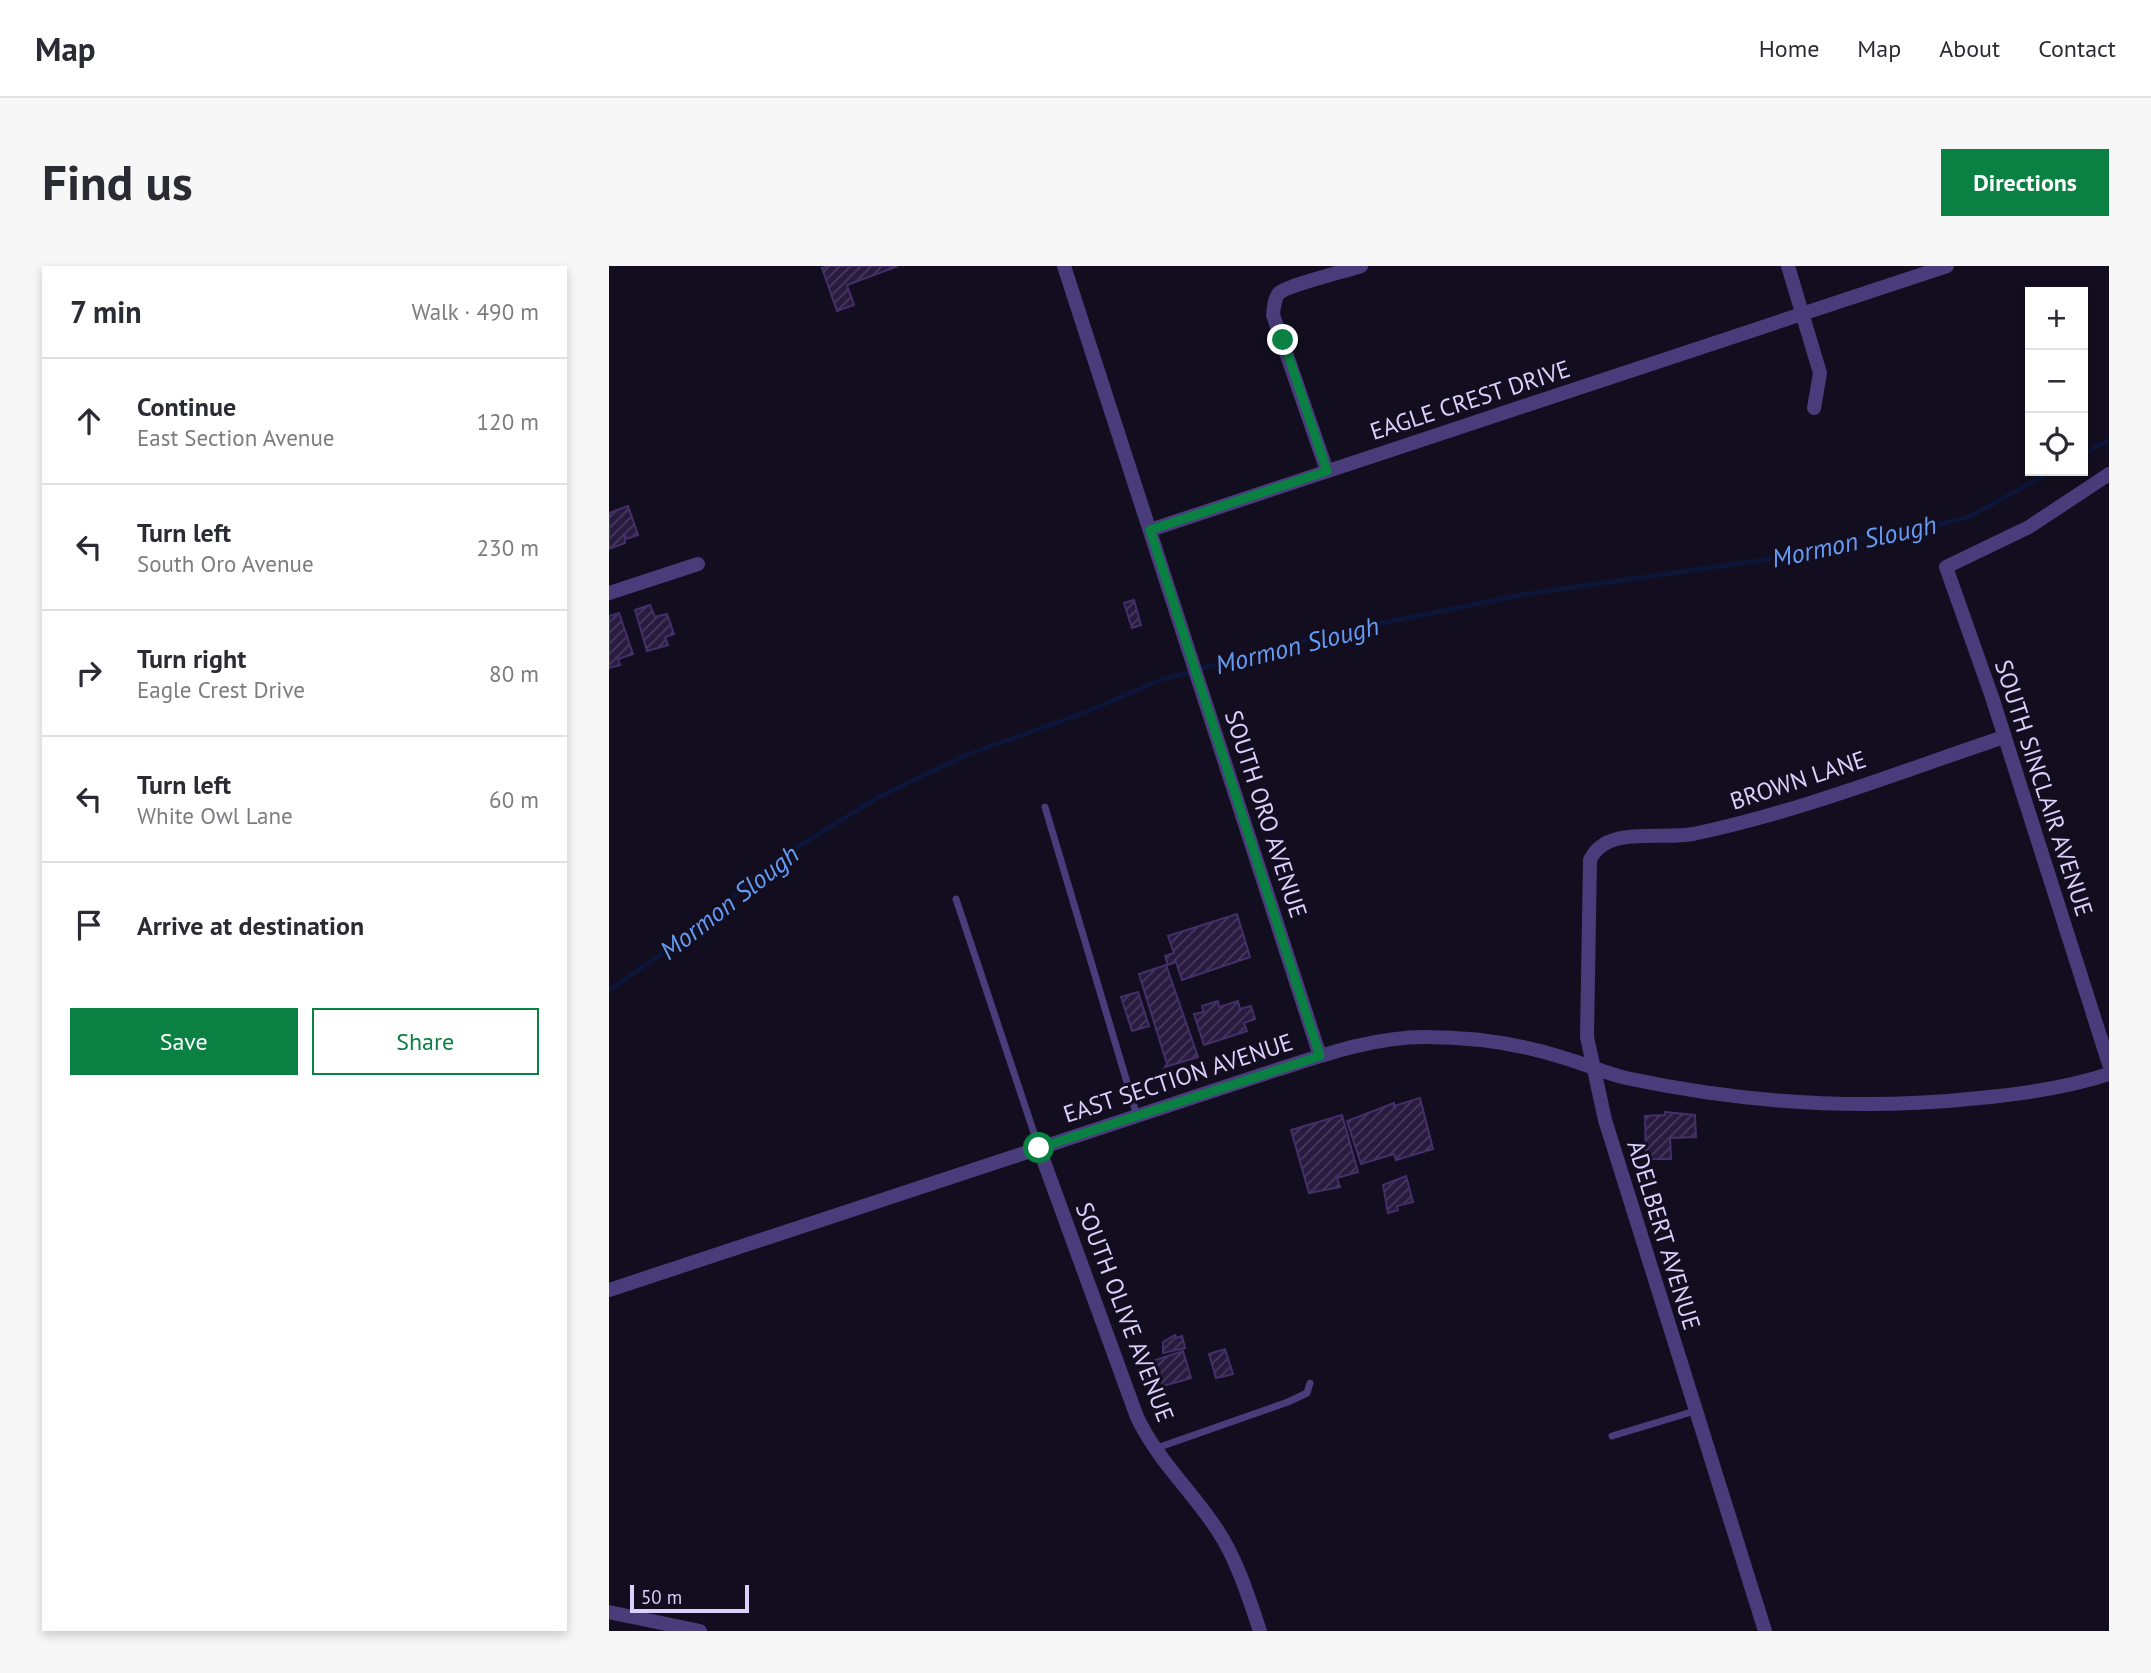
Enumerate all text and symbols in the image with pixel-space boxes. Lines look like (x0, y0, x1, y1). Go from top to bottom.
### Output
text: Map (35, 27, 96, 70)
text: Home (1759, 33, 1819, 64)
text: Map (1857, 33, 1901, 64)
text: About (1939, 33, 2000, 64)
text: Contact (2038, 33, 2116, 64)
button: Directions (1941, 149, 2109, 216)
text: Find us (42, 150, 193, 214)
map controls (2025, 287, 2088, 476)
button: + (2025, 287, 2088, 350)
text: 7 min (70, 292, 142, 331)
text: Walk · 490 m (412, 297, 539, 326)
route end (1267, 324, 1298, 355)
button: − (2025, 350, 2088, 413)
street label: EAGLE CREST DRIVE (1366, 353, 1574, 447)
text: Continue (137, 390, 236, 423)
icon: ahead (70, 402, 108, 440)
text: 120 m (477, 407, 539, 436)
button: locate (2025, 413, 2088, 476)
text: East Section Avenue (137, 423, 334, 452)
water label: Mormon Slough (1769, 507, 1939, 575)
text: Turn left (137, 516, 231, 549)
icon: left (70, 528, 108, 566)
text: 230 m (477, 533, 539, 562)
text: South Oro Avenue (137, 549, 314, 578)
water label: Mormon Slough (1212, 609, 1382, 681)
text: Turn right (137, 642, 246, 675)
icon: right (70, 654, 108, 692)
street label: SOUTH SINCLAIR AVENUE (1988, 656, 2100, 920)
text: 80 m (489, 659, 539, 688)
text: Eagle Crest Drive (137, 675, 305, 704)
street label: SOUTH ORO AVENUE (1218, 706, 1314, 922)
street label: BROWN LANE (1726, 743, 1870, 817)
text: Turn left (137, 768, 231, 801)
icon: left (70, 780, 108, 818)
text: 60 m (489, 785, 539, 814)
text: White Owl Lane (137, 801, 293, 830)
water label: Mormon Slough (653, 837, 805, 967)
icon: arrive (70, 906, 108, 944)
text: Arrive at destination (137, 909, 364, 942)
button: Save (70, 1008, 298, 1075)
button: Share (312, 1008, 539, 1075)
street label: EAST SECTION AVENUE (1059, 1026, 1297, 1130)
route start (1023, 1132, 1054, 1163)
street label: ADELBERT AVENUE (1620, 1136, 1708, 1334)
street label: SOUTH OLIVE AVENUE (1069, 1198, 1181, 1426)
scale bar (630, 1582, 749, 1614)
text: 50 m (641, 1585, 682, 1609)

